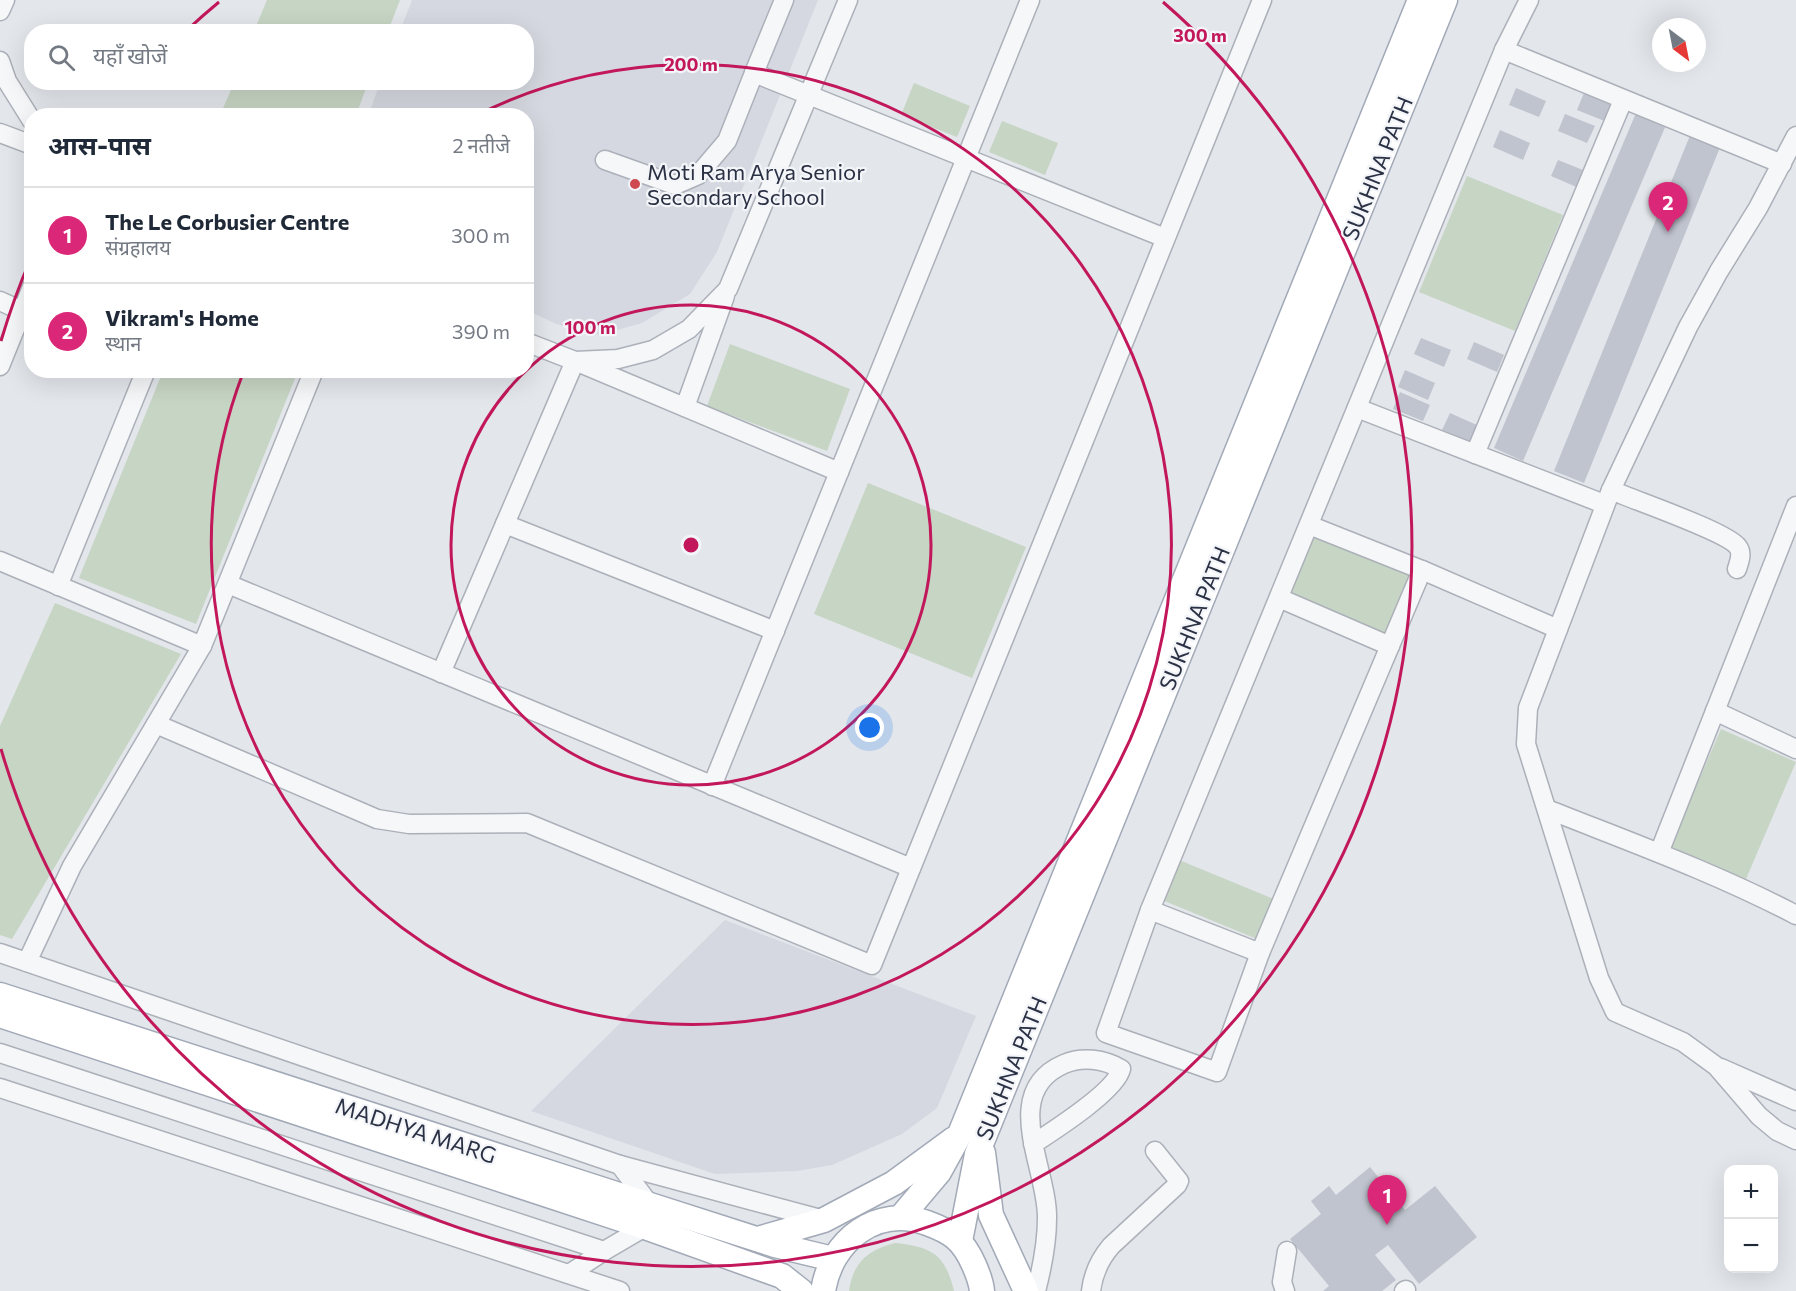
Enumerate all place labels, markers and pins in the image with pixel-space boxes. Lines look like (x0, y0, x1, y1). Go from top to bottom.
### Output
place label: Moti Ram Arya Senior Secondary School (647, 158, 865, 210)
marker: Moti Ram Arya Senior Secondary School (628, 177, 642, 191)
pin: 2 (1648, 182, 1688, 232)
centre of rings (681, 535, 701, 555)
pin: 1 (1368, 1176, 1406, 1225)

